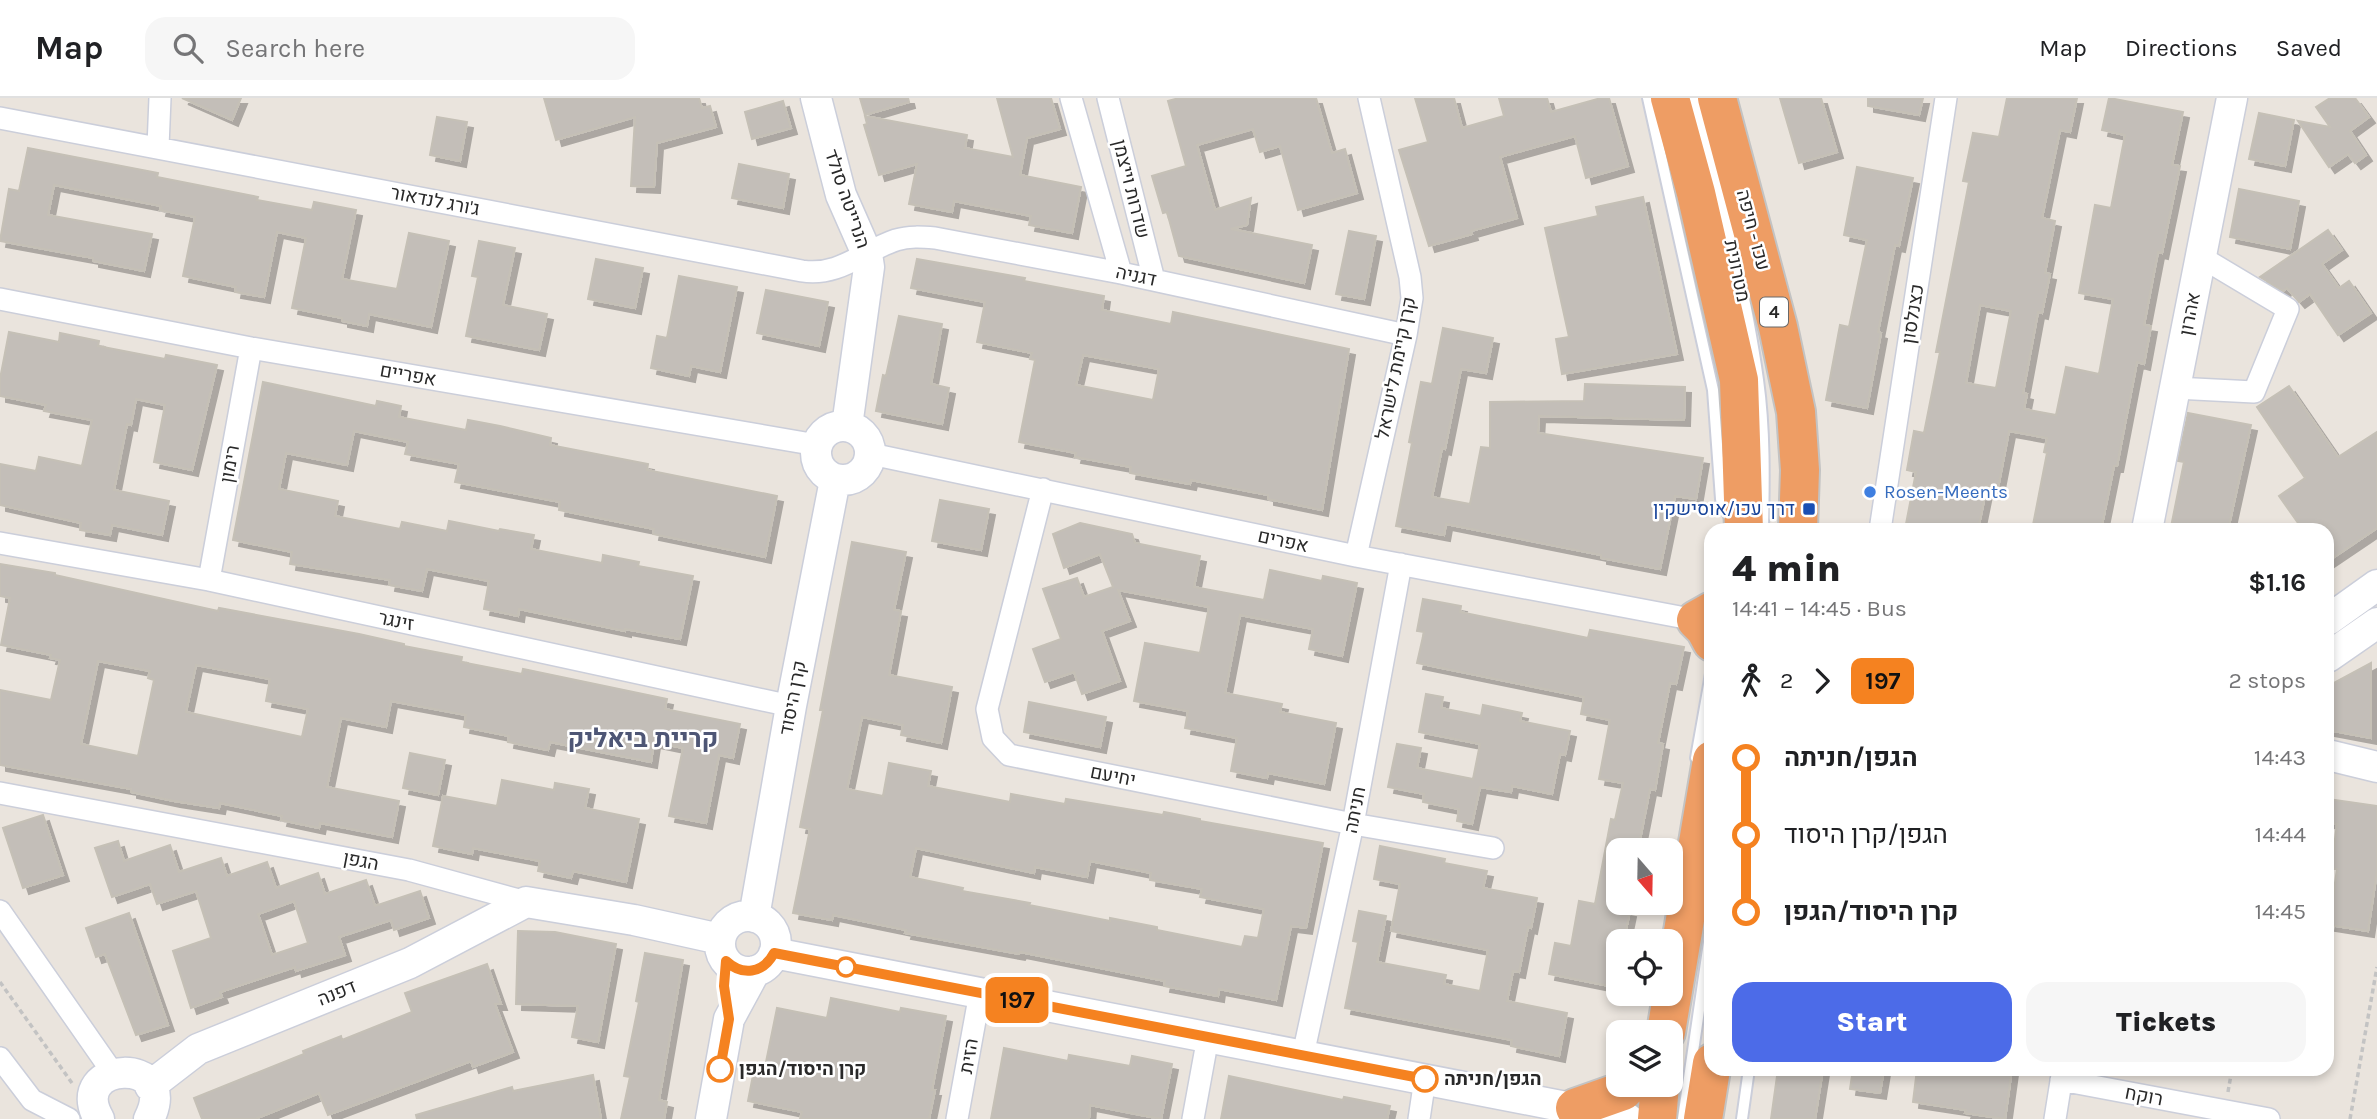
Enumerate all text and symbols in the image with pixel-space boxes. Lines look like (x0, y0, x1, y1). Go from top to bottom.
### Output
search box (145, 17, 635, 80)
text: Map (35, 29, 103, 67)
icon: search (169, 29, 207, 67)
text: Search here (225, 33, 365, 64)
text: Map (2039, 34, 2087, 62)
text: Directions (2125, 34, 2238, 62)
text: Saved (2276, 34, 2342, 62)
street label: שדרות וייצמן (1108, 137, 1154, 241)
street label: הנרייטה סולד (820, 146, 874, 252)
street label: ג'ורג לנדאור (389, 182, 481, 220)
street label: עכו - חיפה (1732, 187, 1774, 273)
street label: מטרונית (1720, 238, 1754, 304)
street label: דגניה (1114, 261, 1158, 291)
street label: כצנלסון (1897, 282, 1929, 346)
street label: אהרון (2175, 290, 2205, 338)
street label: קרן קיימת לישראל (1371, 295, 1421, 441)
road number: 4 (1760, 298, 1788, 327)
street label: אפריים (378, 359, 438, 391)
street label: רימון (216, 443, 244, 485)
place label: Rosen-Meents (1884, 481, 2008, 503)
marker: Rosen-Meents (1862, 484, 1878, 500)
place label: דרך עכו/אוסישקין (1653, 498, 1795, 520)
marker: דרך עכו/אוסישקין (1801, 501, 1817, 517)
street label: אפרים (1256, 525, 1310, 557)
text: 4 min (1732, 546, 1841, 591)
text: $1.16 (2248, 567, 2306, 598)
text: 14:41 – 14:45 · Bus (1732, 595, 1907, 622)
street label: זינגר (376, 606, 416, 636)
street label: קרן היסוד (775, 659, 811, 737)
icon: walk (1732, 662, 1770, 700)
icon: forward (1803, 662, 1841, 700)
text: 2 (1780, 667, 1793, 694)
text: 197 (1865, 667, 1900, 695)
text: 2 stops (2228, 667, 2306, 694)
district label: קריית ביאליק (568, 723, 718, 754)
text: הגפן/חניתה (1784, 742, 1918, 773)
text: 14:43 (2254, 744, 2306, 771)
street label: יחיעם (1088, 761, 1138, 791)
street label: חניתה (1340, 785, 1370, 835)
text: הגפן/קרן היסוד (1784, 819, 1948, 850)
text: 14:44 (2255, 821, 2306, 848)
north arrow (1606, 838, 1684, 915)
map controls (1606, 838, 1683, 1097)
street label: הגפן (341, 847, 381, 875)
text: קרן היסוד/הגפן (1784, 896, 1958, 927)
text: 14:45 (2254, 898, 2306, 925)
button: locate (1606, 929, 1683, 1006)
unlabelled marker (836, 957, 856, 977)
street label: דפנה (314, 975, 360, 1011)
line badge: 197 (977, 977, 1057, 1023)
button: Start (1732, 982, 2012, 1062)
button: Tickets (2026, 982, 2306, 1062)
text: 197 (999, 986, 1035, 1014)
button: layers (1606, 1020, 1683, 1097)
street label: הזית (955, 1037, 983, 1075)
marker: קרן היסוד/הגפן (707, 1056, 733, 1082)
place label: קרן היסוד/הגפן (739, 1058, 866, 1080)
marker: הגפן/חניתה (1412, 1066, 1438, 1092)
place label: הגפן/חניתה (1444, 1068, 1542, 1090)
street label: רוקח (2123, 1082, 2165, 1110)

